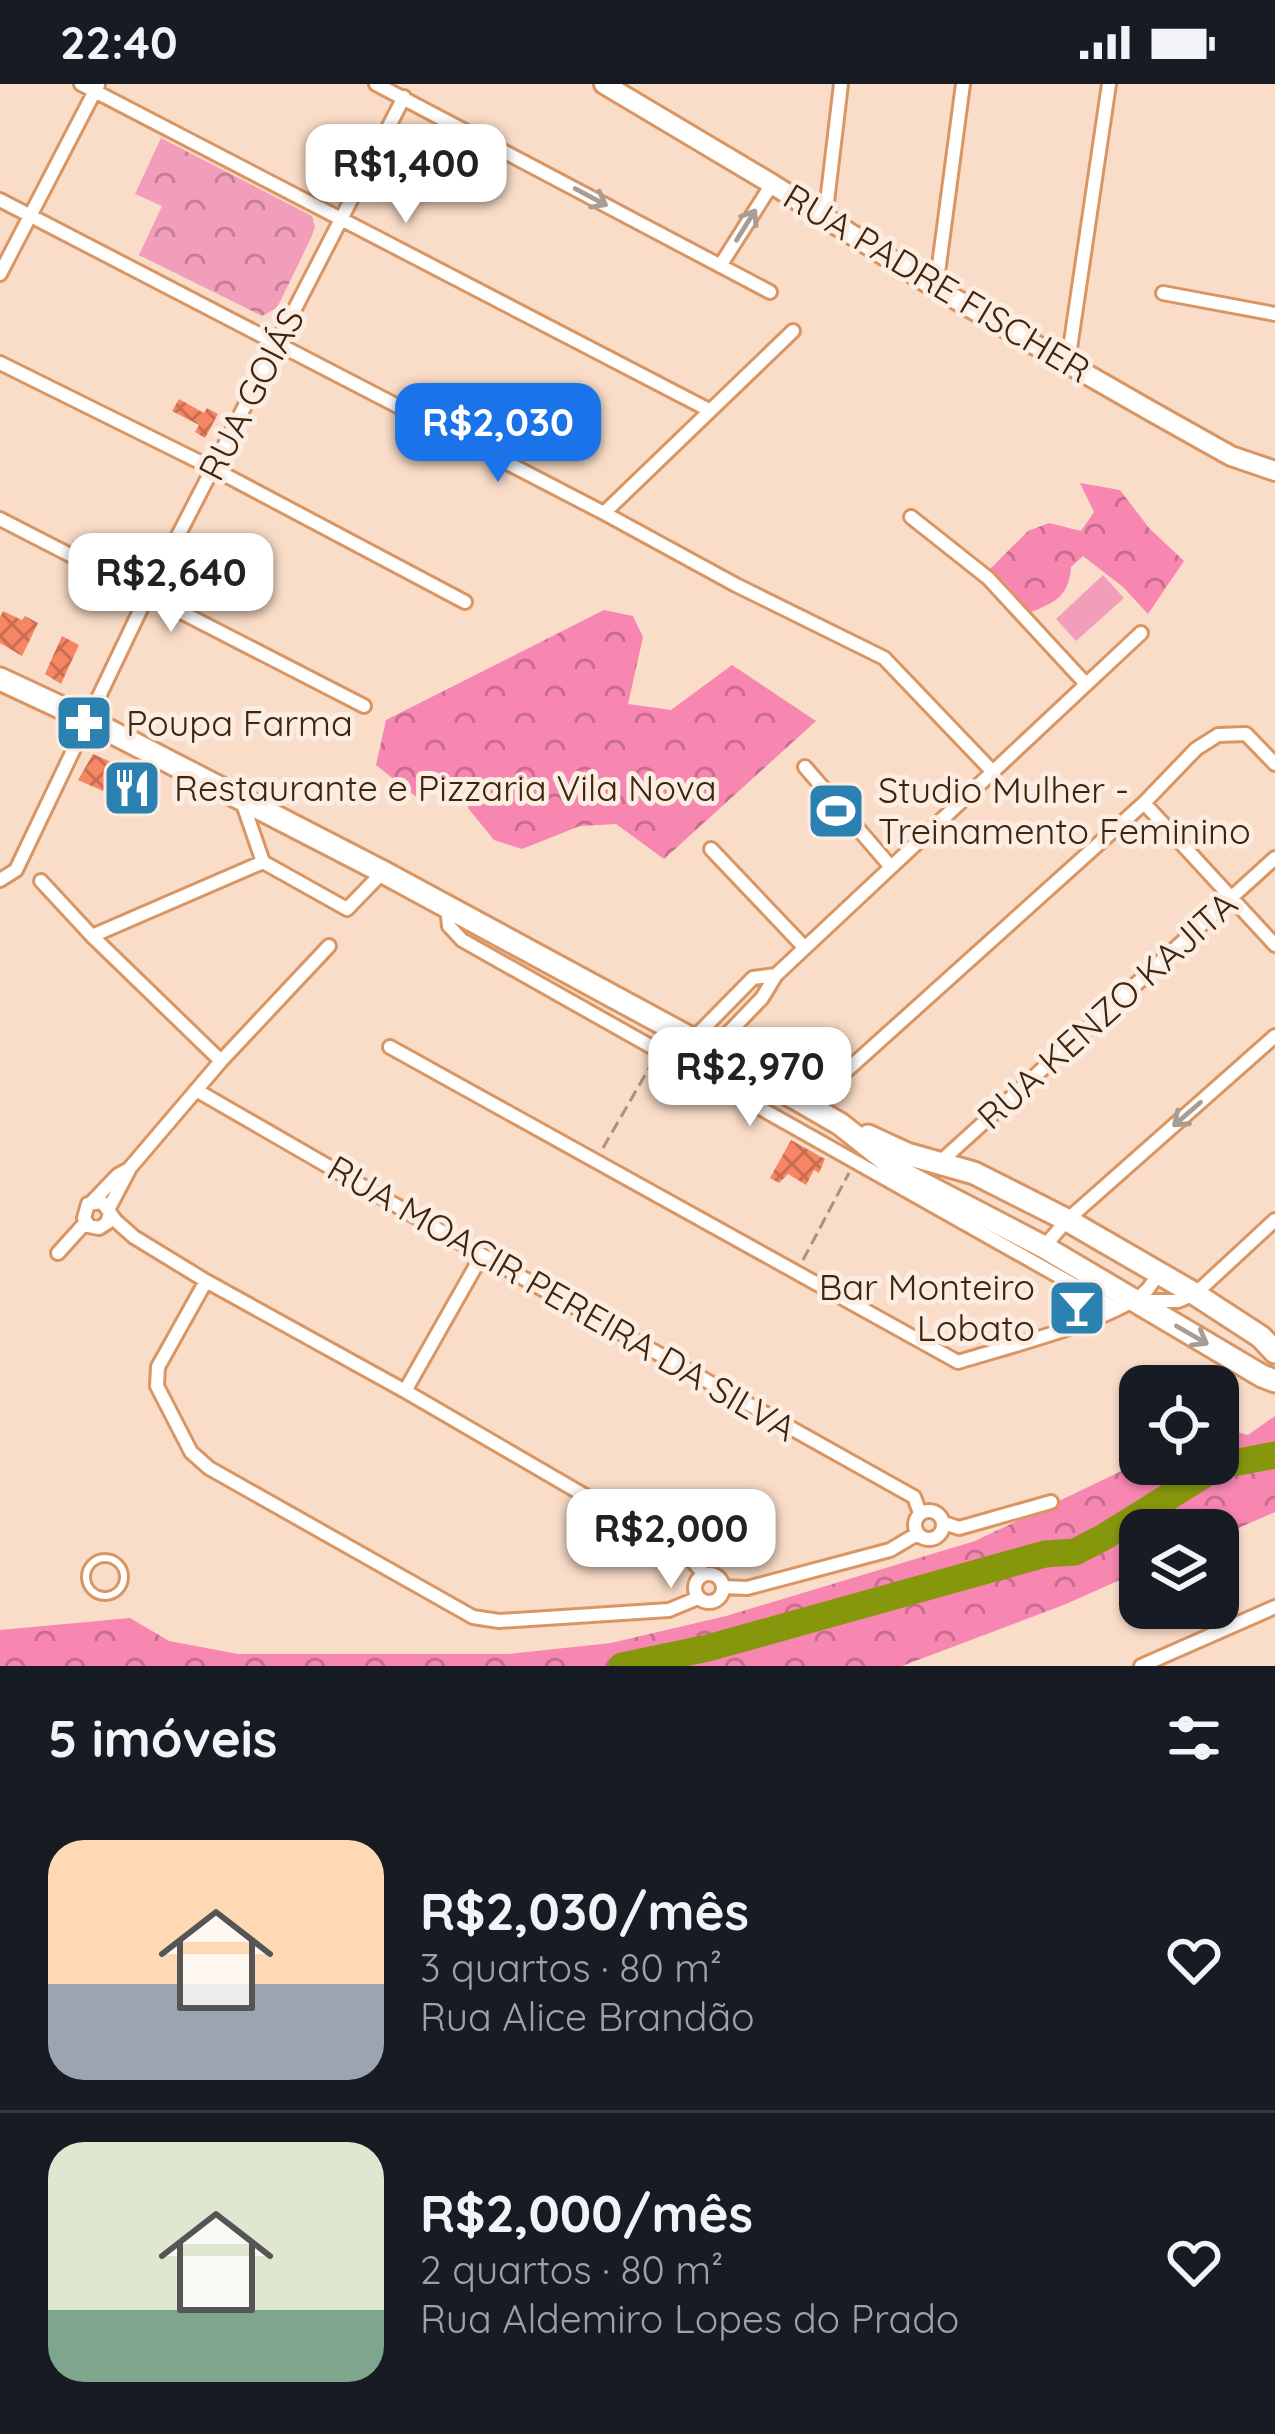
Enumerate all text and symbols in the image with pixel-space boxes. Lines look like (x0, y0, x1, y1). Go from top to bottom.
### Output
text: 22:40 (60, 14, 178, 70)
pin: R$1,400 (295, 124, 517, 226)
text: R$1,400 (333, 138, 479, 187)
street label: RUA PADRE FISCHER (776, 173, 1099, 392)
one-way arrow (572, 186, 607, 209)
one-way arrow (734, 209, 758, 243)
street label: RUA GOIÁS (188, 300, 313, 488)
pin: R$2,030 (387, 383, 609, 485)
text: R$2,030 (422, 397, 574, 446)
pin: R$2,640 (60, 533, 282, 635)
text: R$2,640 (95, 547, 247, 596)
pharmacy icon: Poupa Farma (53, 692, 115, 754)
place label: Poupa Farma (126, 700, 353, 745)
restaurant icon: Restaurante e Pizzaria Vila Nova (101, 757, 163, 819)
place label: Restaurante e Pizzaria Vila Nova (174, 765, 717, 810)
place label: Studio Mulher - Treinamento Feminino (878, 767, 1251, 853)
sports icon: Studio Mulher - Treinamento Feminino (805, 780, 867, 842)
street label: RUA KENZO KAJITA (967, 881, 1246, 1138)
pin: R$2,970 (639, 1027, 861, 1129)
text: R$2,970 (675, 1041, 825, 1090)
one-way arrow (1173, 1100, 1203, 1127)
street label: RUA MOACIR PEREIRA DA SILVA (320, 1145, 804, 1450)
place label: Bar Monteiro Lobato (819, 1264, 1035, 1350)
bar icon: Bar Monteiro Lobato (1046, 1277, 1108, 1339)
one-way arrow (1174, 1323, 1209, 1347)
map controls (1119, 1365, 1239, 1629)
button: locate (1119, 1365, 1239, 1485)
pin: R$2,000 (560, 1489, 782, 1591)
text: R$2,000 (594, 1503, 748, 1552)
button: layers (1119, 1509, 1239, 1629)
icon: filters (1161, 1705, 1227, 1771)
text: 5 imóveis (48, 1706, 277, 1770)
text: R$2,030/mês (420, 1879, 749, 1943)
icon: home (144, 1888, 288, 2032)
icon: heart (1161, 1927, 1227, 1993)
text: 3 quartos · 80 m² (420, 1943, 722, 1992)
text: Rua Alice Brandão (420, 1992, 755, 2041)
text: R$2,000/mês (420, 2181, 753, 2245)
icon: home (144, 2190, 288, 2334)
icon: heart (1161, 2229, 1227, 2295)
text: 2 quartos · 80 m² (420, 2245, 723, 2294)
text: Rua Aldemiro Lopes do Prado (420, 2294, 959, 2343)

